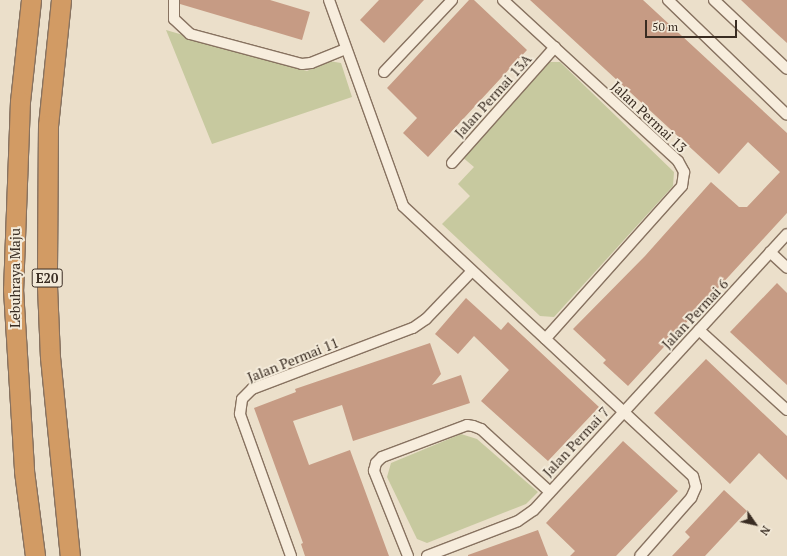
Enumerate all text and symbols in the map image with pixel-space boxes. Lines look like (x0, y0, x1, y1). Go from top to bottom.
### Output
scale bar (647, 12, 739, 38)
text: 50 m (652, 19, 678, 34)
street label: Jalan Permai 13A (451, 51, 535, 141)
street label: Jalan Permai 13 (608, 78, 690, 156)
street label: Lebuhraya Maju (7, 228, 23, 328)
road number: E20 (31, 267, 63, 289)
street label: Jalan Permai 6 (658, 276, 732, 352)
street label: Jalan Permai 11 (245, 334, 341, 386)
street label: Jalan Permai 7 (539, 404, 613, 480)
north arrow (735, 504, 775, 544)
text: N (757, 523, 773, 538)

